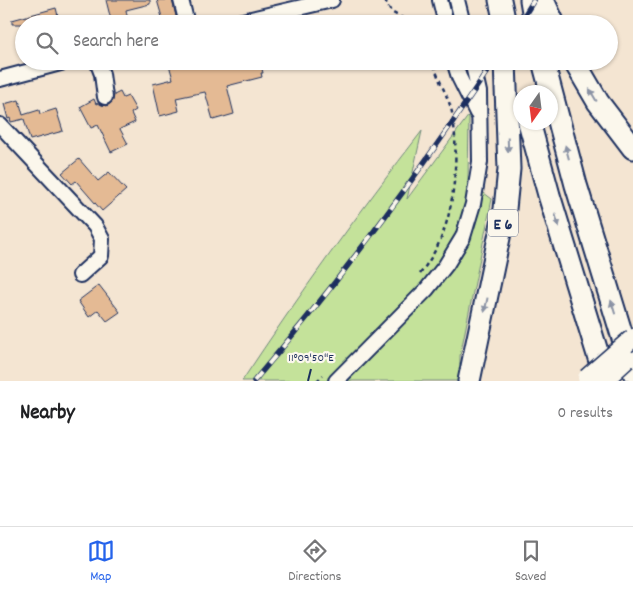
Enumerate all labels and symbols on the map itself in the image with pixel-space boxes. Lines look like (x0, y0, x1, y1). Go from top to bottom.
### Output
north arrow (513, 85, 558, 130)
one-way arrow (589, 88, 598, 101)
one-way arrow (504, 137, 512, 153)
one-way arrow (562, 144, 570, 159)
road number: E 6 (488, 210, 518, 237)
one-way arrow (553, 213, 561, 228)
one-way arrow (482, 298, 490, 313)
one-way arrow (609, 300, 617, 315)
text: 11°09'50"E (288, 350, 334, 367)

